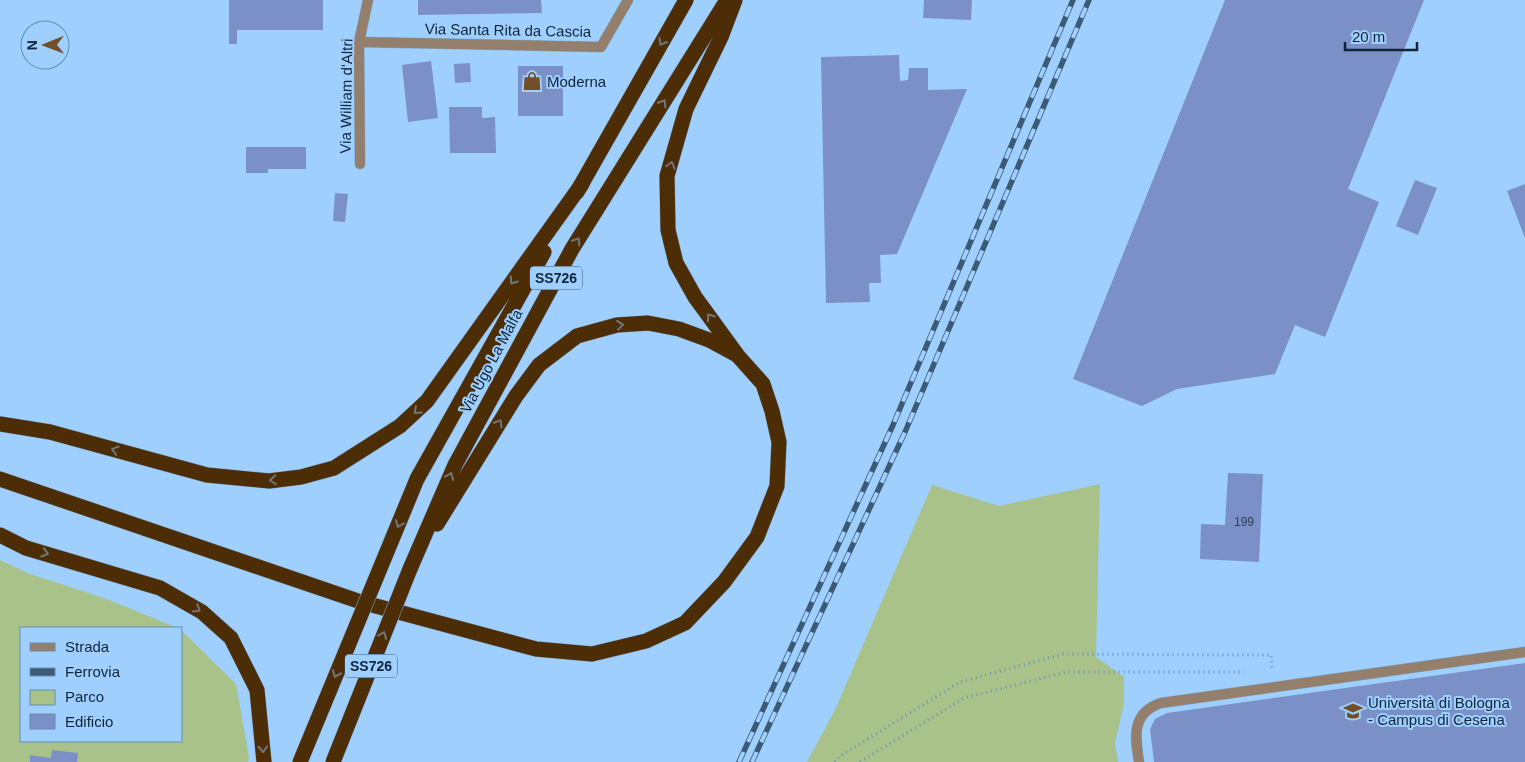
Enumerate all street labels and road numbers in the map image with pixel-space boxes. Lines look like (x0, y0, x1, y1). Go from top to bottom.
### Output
street label: Via Santa Rita da Cascia (425, 20, 592, 40)
street label: Via William d'Altri (336, 38, 356, 154)
road number: SS726 (530, 266, 582, 290)
street label: Via Ugo La Malfa (457, 306, 526, 416)
road number: SS726 (345, 654, 397, 678)

